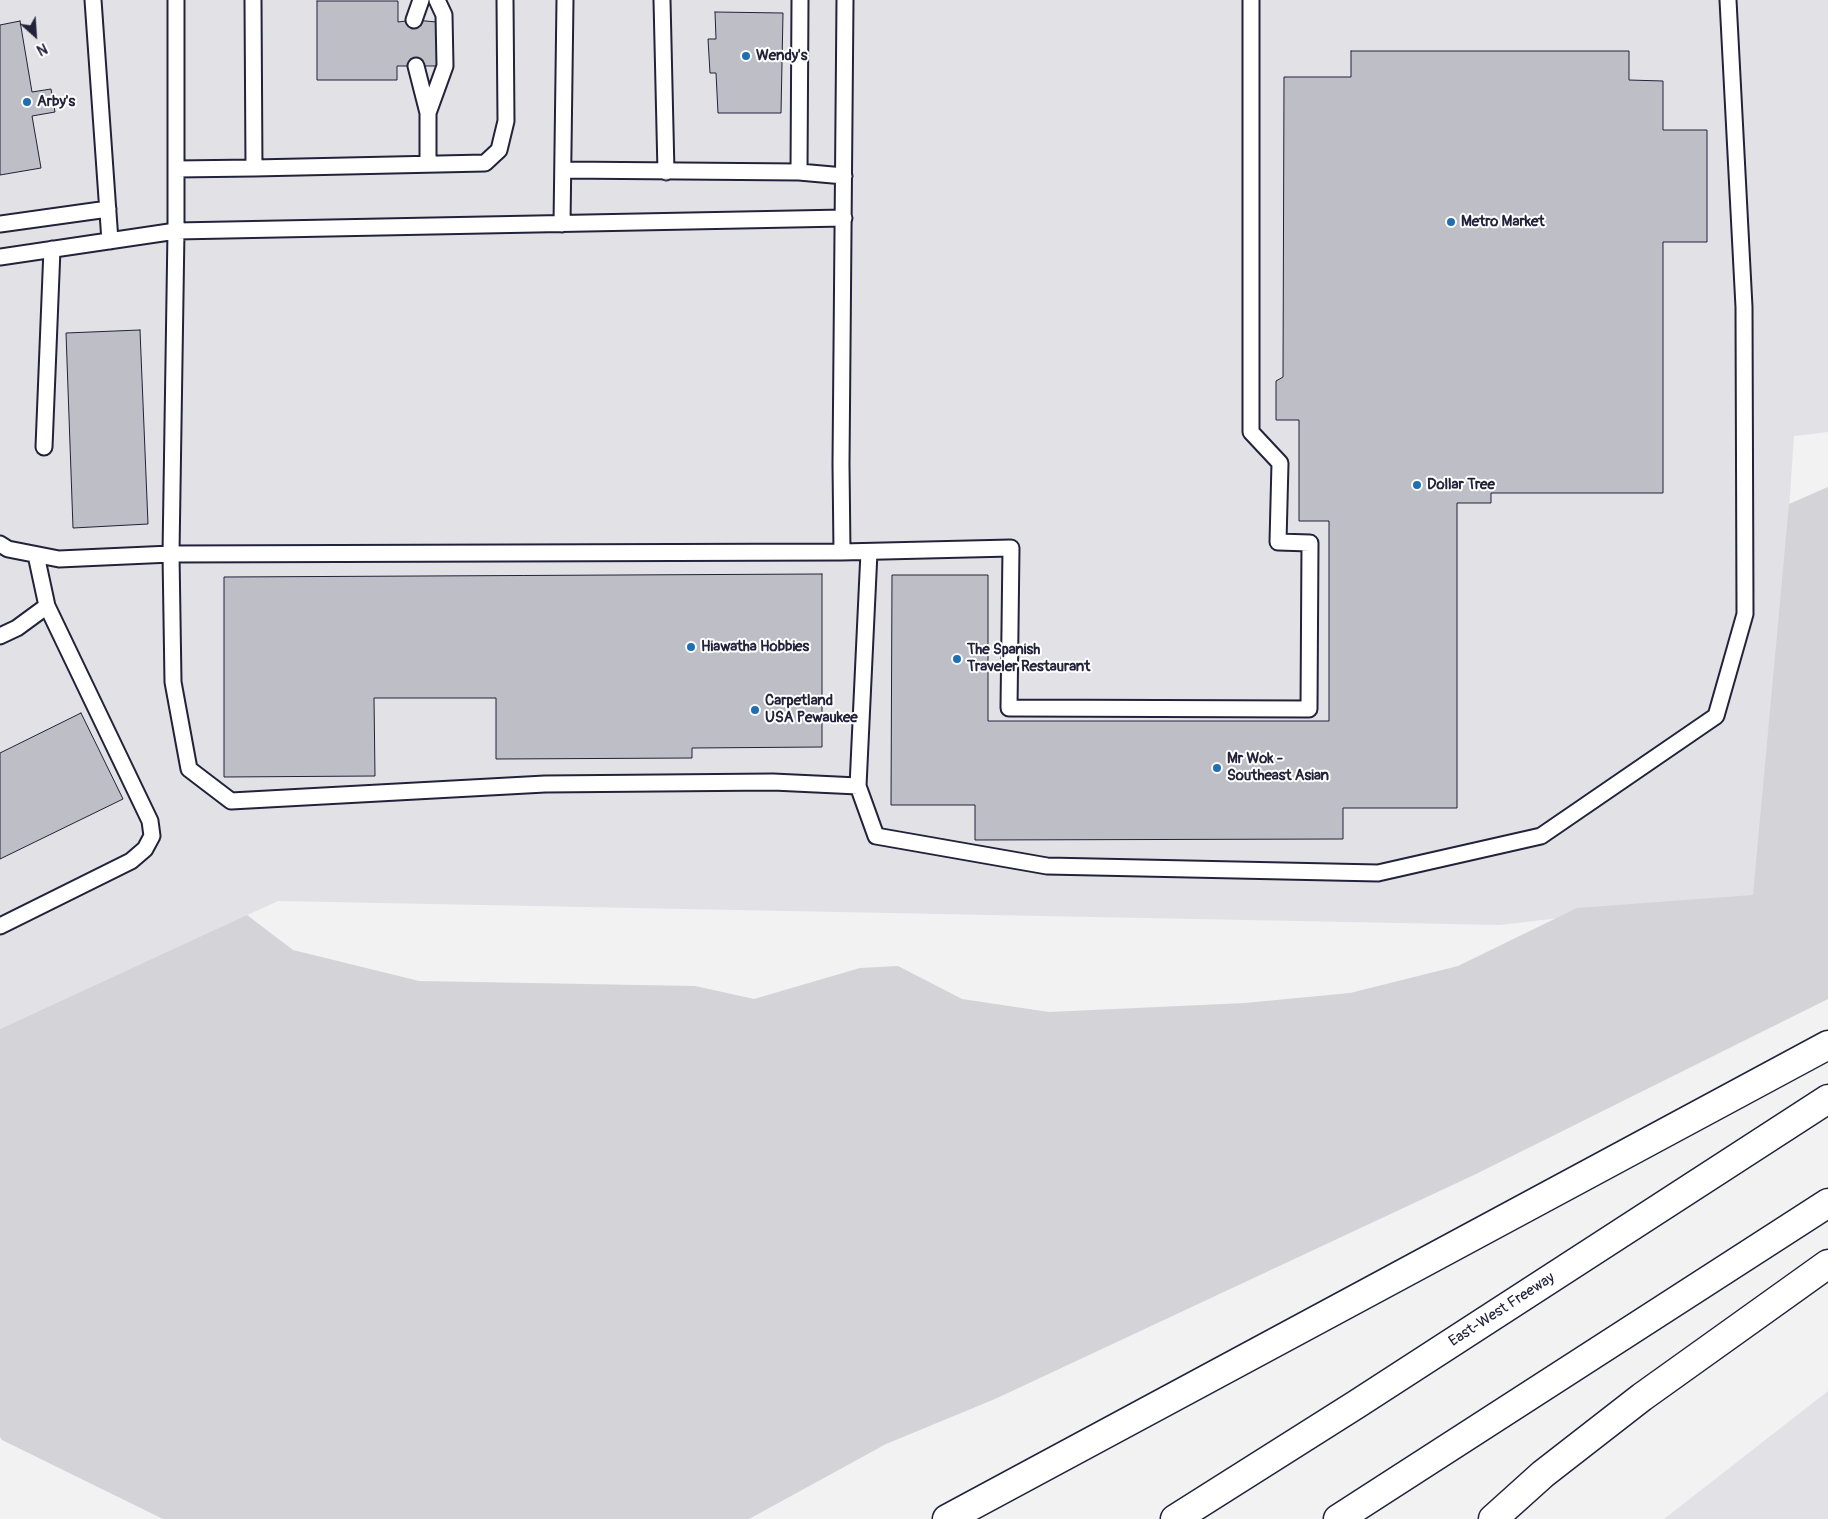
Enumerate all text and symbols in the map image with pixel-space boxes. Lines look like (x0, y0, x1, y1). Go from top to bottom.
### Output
north arrow (10, 10, 60, 60)
text: N (34, 39, 50, 59)
place label: Wendy's (756, 47, 807, 65)
marker: Wendy's (740, 50, 752, 62)
place label: Arby's (37, 93, 75, 111)
marker: Arby's (21, 96, 33, 108)
place label: Metro Market (1461, 213, 1544, 231)
marker: Metro Market (1445, 216, 1457, 228)
place label: Dollar Tree (1427, 476, 1495, 494)
marker: Dollar Tree (1411, 479, 1423, 491)
place label: Hiawatha Hobbies (701, 638, 809, 656)
marker: Hiawatha Hobbies (685, 641, 697, 653)
place label: The Spanish Traveler Restaurant (967, 641, 1090, 676)
marker: The Spanish Traveler Restaurant (951, 653, 963, 665)
place label: Carpetland USA Pewaukee (765, 692, 858, 727)
marker: Carpetland USA Pewaukee (749, 704, 761, 716)
place label: Mr Wok - Southeast Asian (1227, 750, 1329, 785)
marker: Mr Wok - Southeast Asian (1211, 762, 1223, 774)
street label: East-West Freeway (1446, 1269, 1558, 1351)

